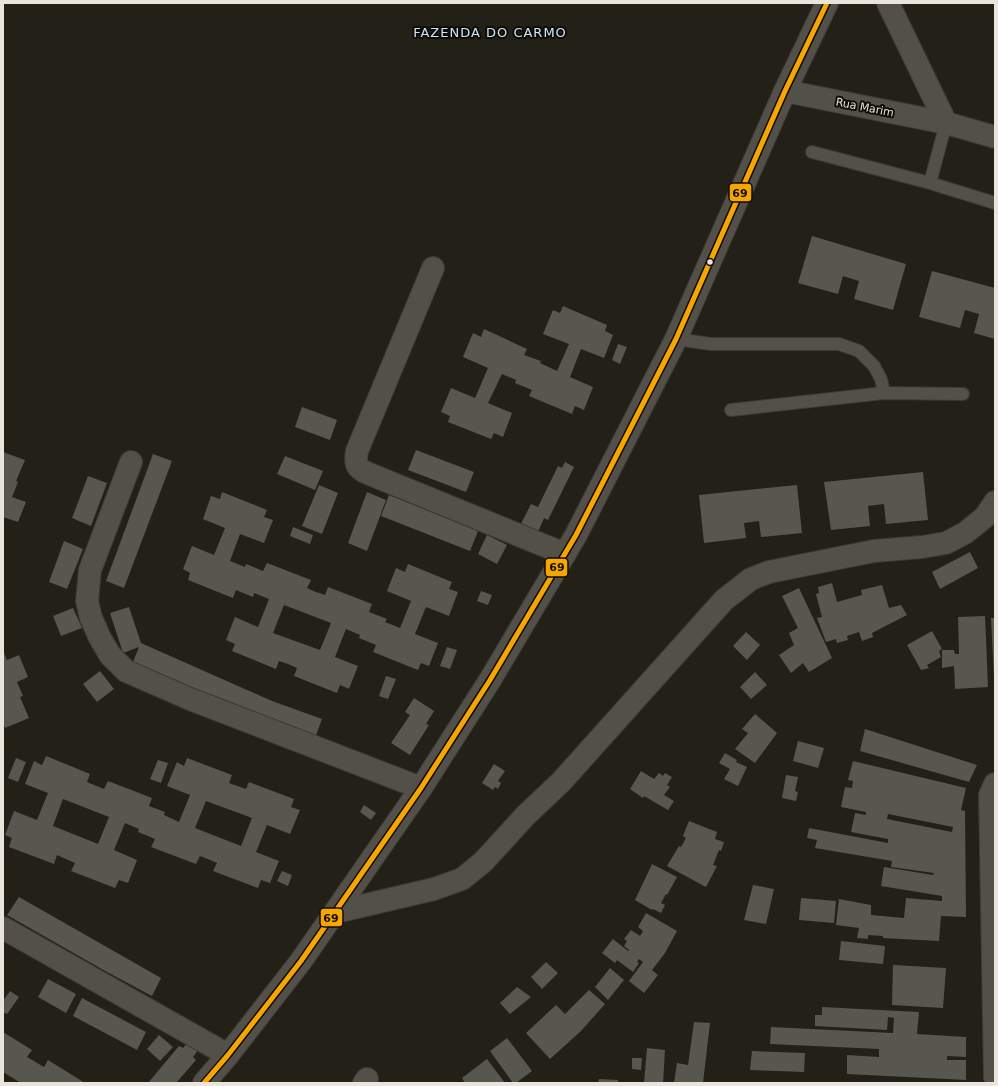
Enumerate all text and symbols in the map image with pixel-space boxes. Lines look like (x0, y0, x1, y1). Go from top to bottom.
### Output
district label: FAZENDA DO CARMO (413, 25, 567, 40)
street label: Rua Marim (835, 95, 895, 119)
line badge: 69 (729, 183, 752, 202)
text: 69 (732, 187, 748, 200)
unlabelled marker (705, 257, 715, 267)
line badge: 69 (545, 558, 568, 577)
text: 69 (549, 561, 565, 574)
line badge: 69 (320, 908, 343, 927)
text: 69 (323, 912, 339, 925)

